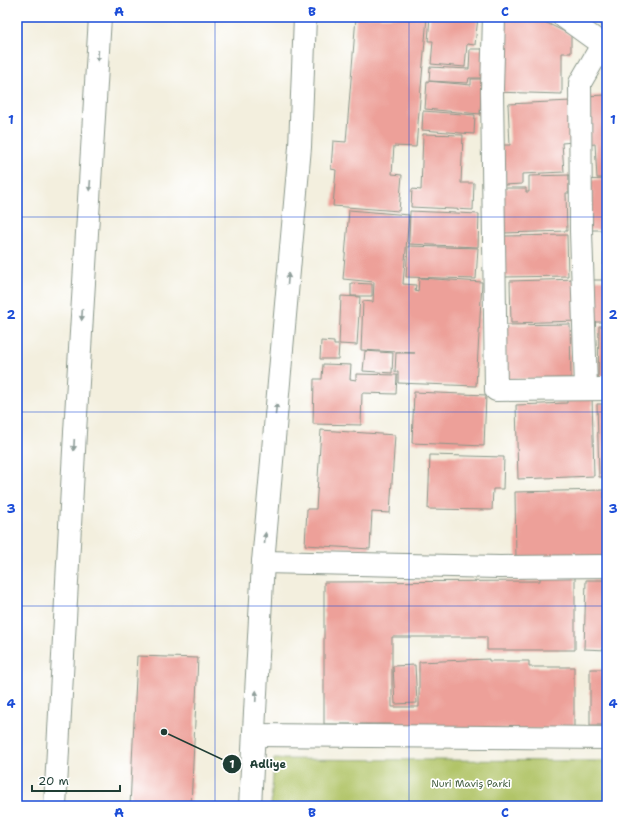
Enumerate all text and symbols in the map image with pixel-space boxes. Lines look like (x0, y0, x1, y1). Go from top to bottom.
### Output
text: A (114, 3, 124, 20)
text: B (308, 3, 316, 20)
text: C (501, 3, 509, 20)
one-way arrow (95, 50, 102, 62)
text: 1 (8, 111, 14, 128)
text: 1 (610, 111, 616, 128)
one-way arrow (87, 180, 94, 192)
one-way arrow (284, 273, 291, 285)
text: 2 (6, 306, 16, 323)
text: 2 (608, 306, 618, 323)
one-way arrow (79, 309, 86, 321)
one-way arrow (273, 403, 280, 415)
one-way arrow (71, 439, 78, 451)
text: 3 (6, 500, 16, 517)
text: 3 (608, 500, 618, 517)
one-way arrow (261, 532, 268, 544)
one-way arrow (253, 690, 260, 702)
text: 4 (6, 695, 16, 712)
text: 4 (608, 695, 618, 712)
callout: Adliye (222, 752, 294, 775)
text: 1 (229, 756, 235, 772)
text: Adliye (250, 757, 287, 772)
scale bar (32, 767, 120, 793)
text: 20 m (38, 773, 69, 789)
park label: Nuri Maviş Parki (431, 777, 511, 790)
text: A (114, 804, 124, 821)
text: B (308, 804, 316, 821)
text: C (501, 804, 509, 821)

